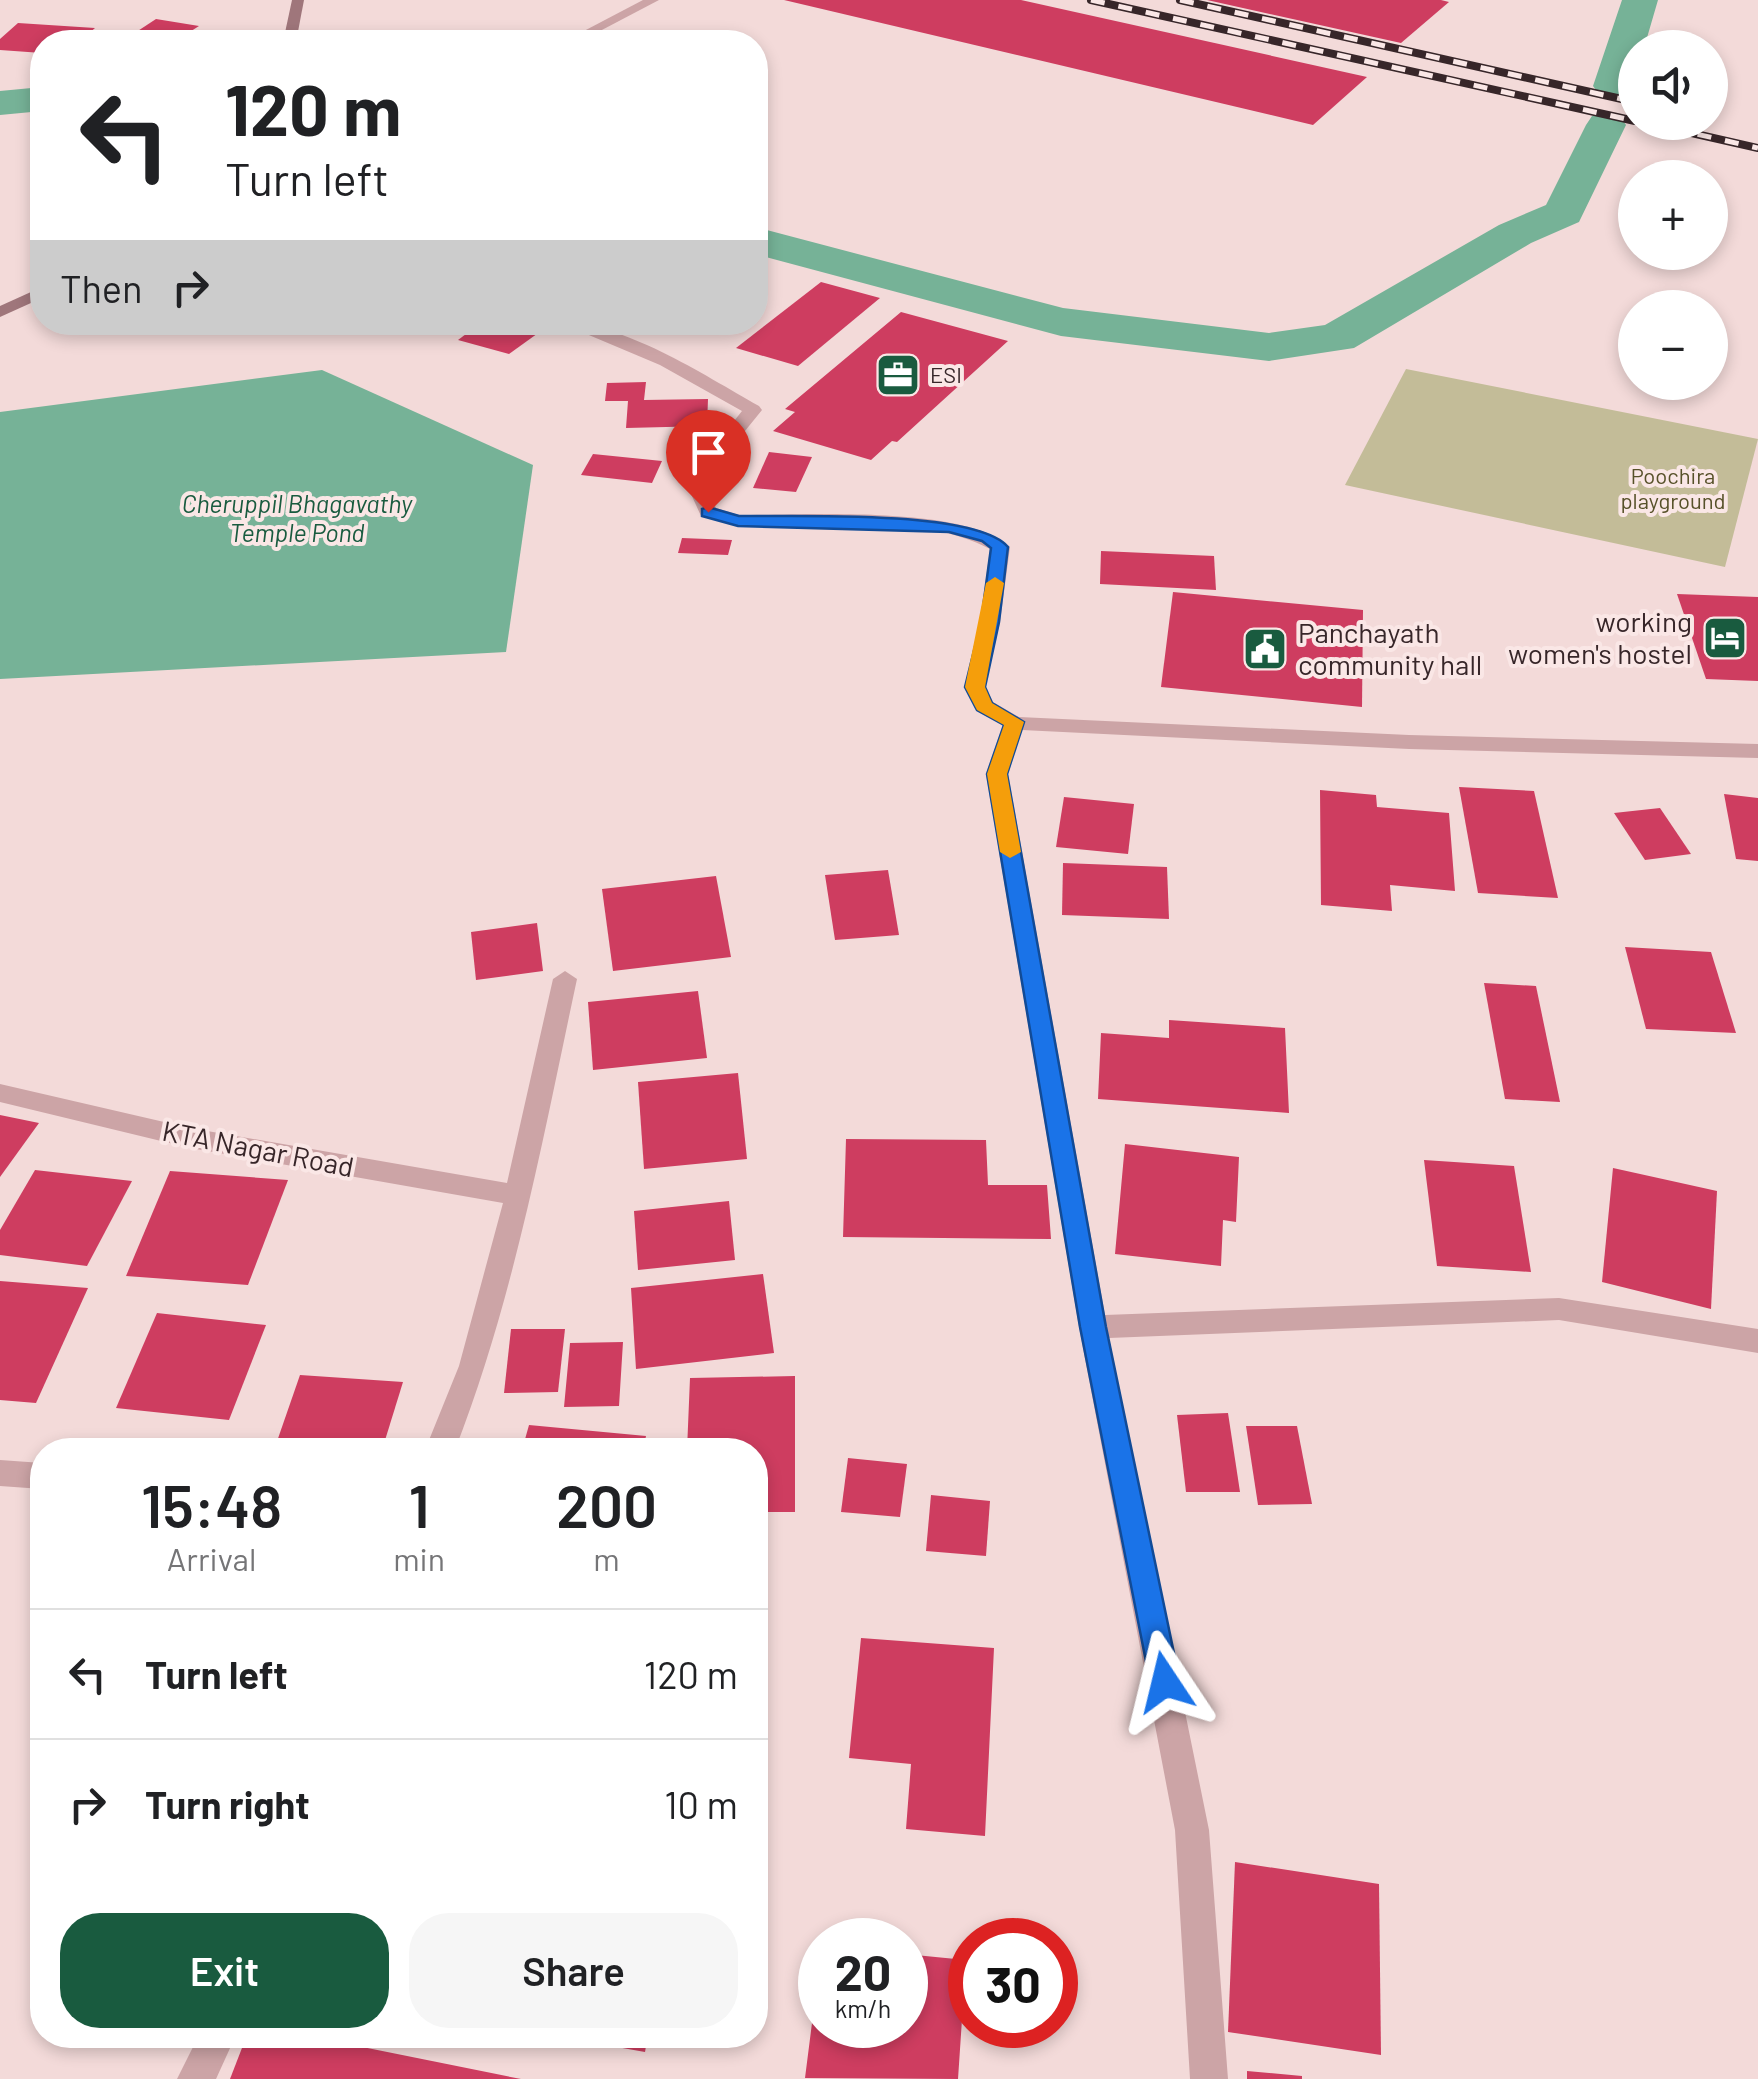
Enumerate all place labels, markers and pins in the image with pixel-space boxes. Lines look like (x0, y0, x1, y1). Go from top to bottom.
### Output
office icon: ESI (875, 352, 921, 398)
place label: ESI (930, 361, 962, 387)
pin (666, 410, 751, 513)
place label: working women's hostel (1508, 604, 1692, 670)
place label: Panchayath community hall (1298, 615, 1482, 681)
hotel icon: working women's hostel (1702, 615, 1748, 661)
public building icon: Panchayath community hall (1242, 626, 1288, 672)

